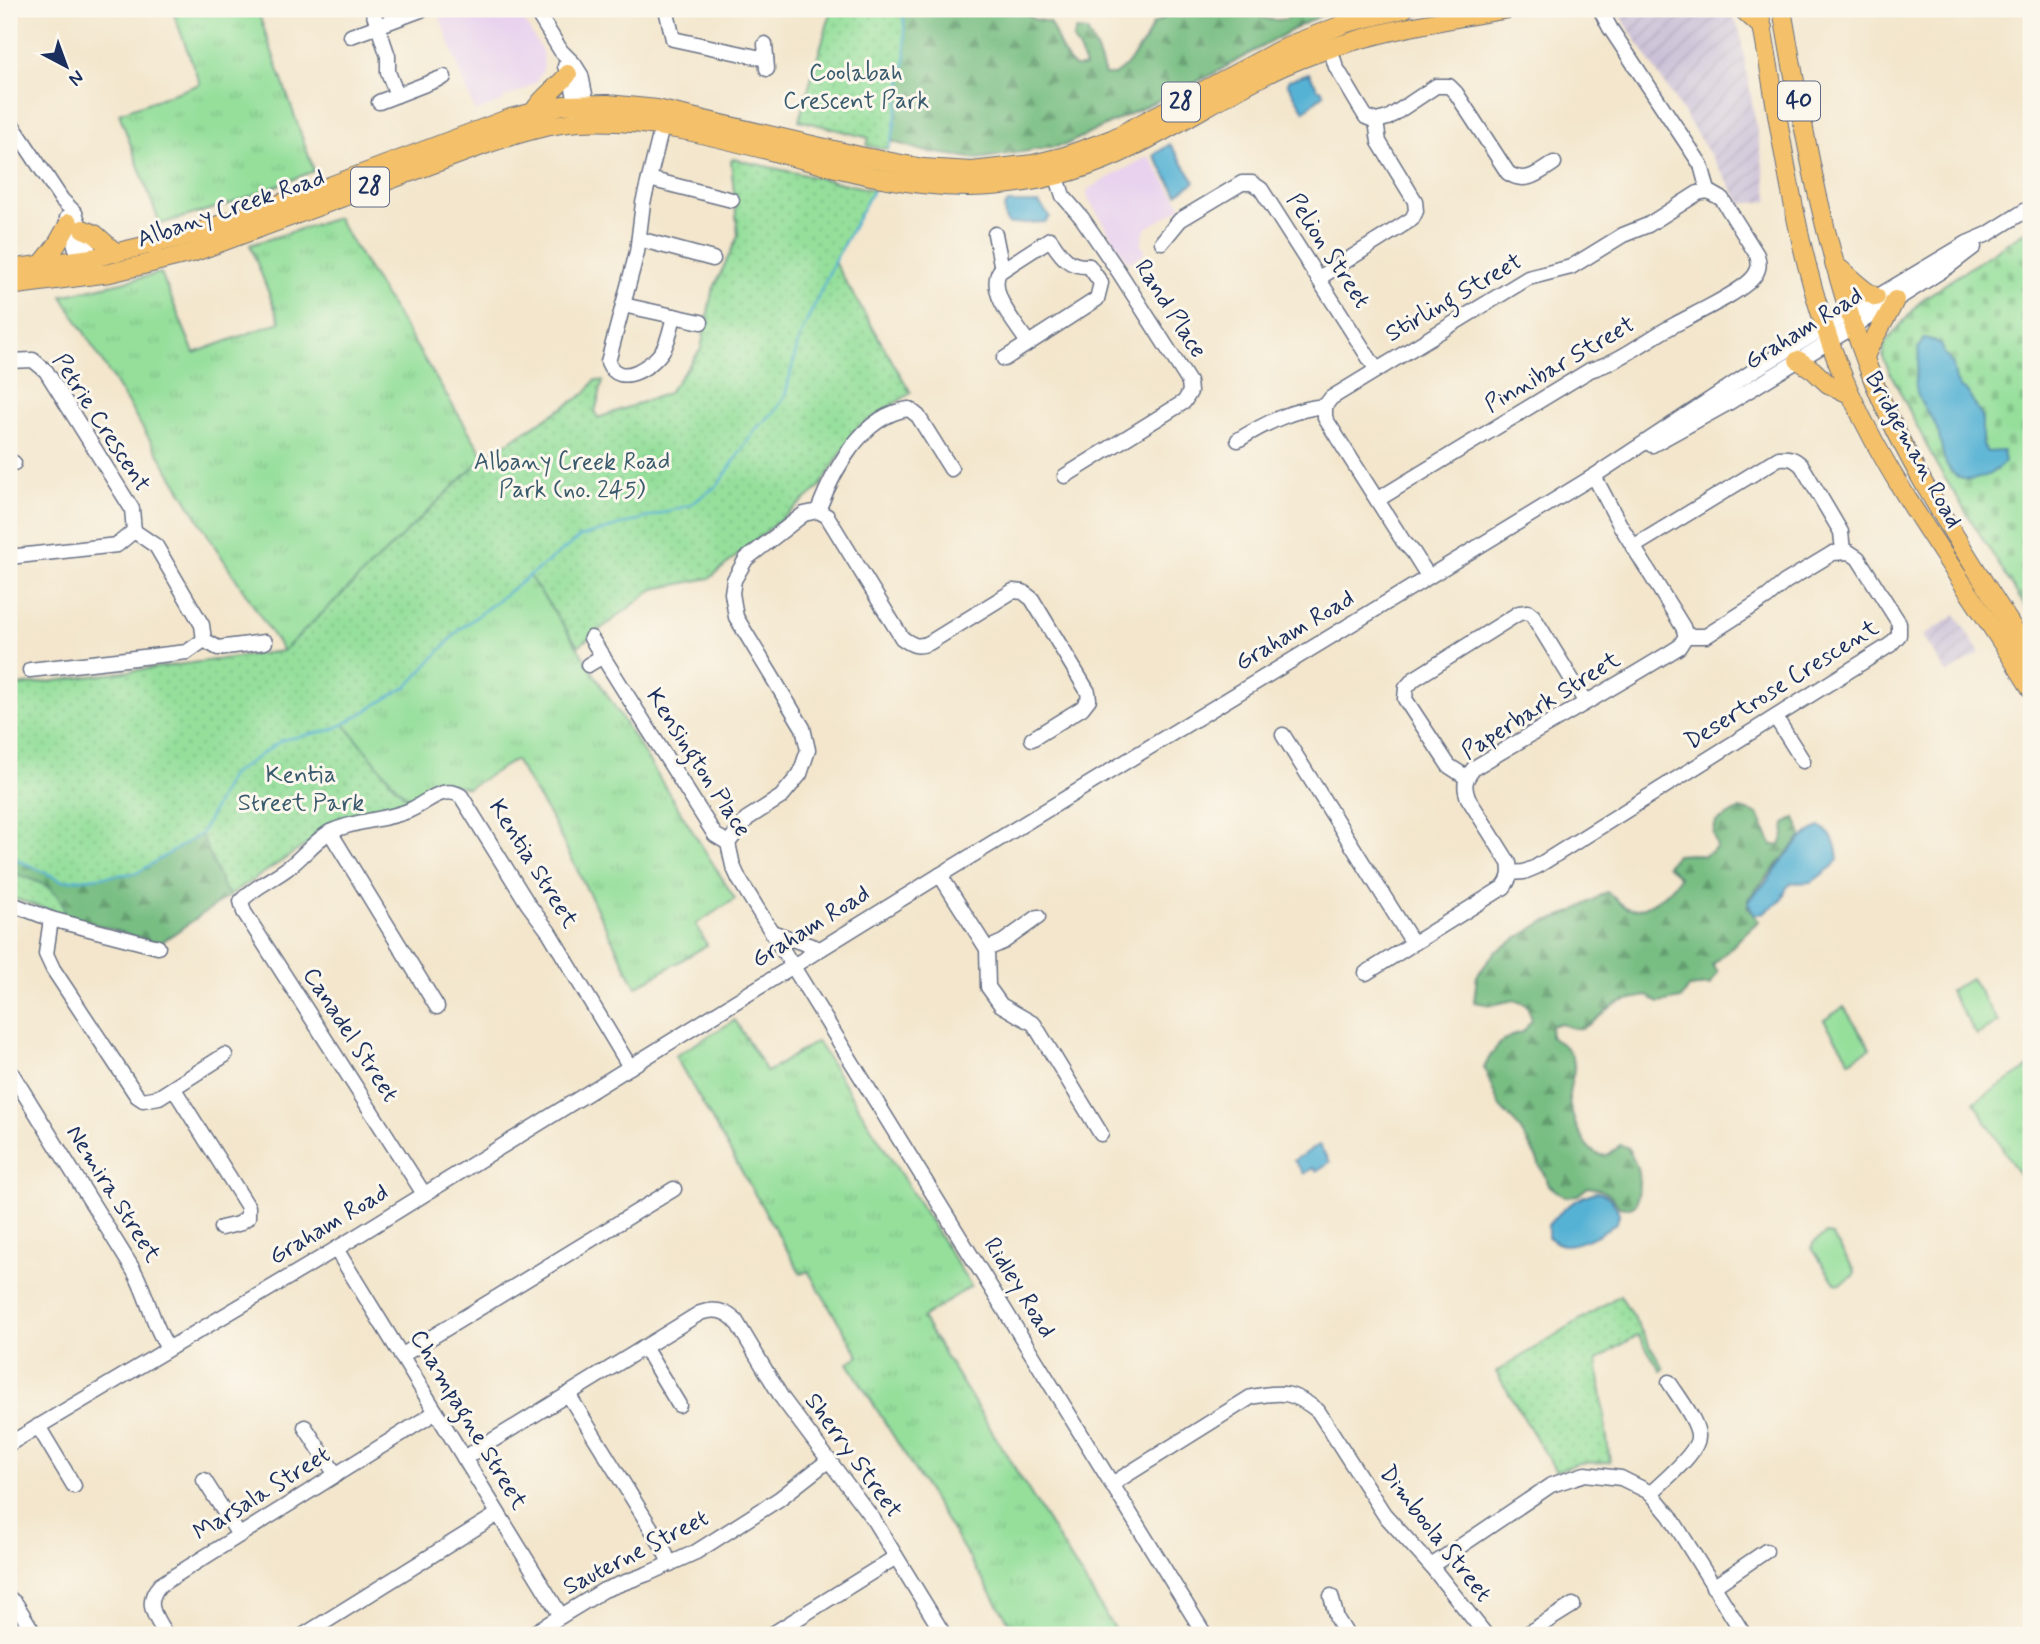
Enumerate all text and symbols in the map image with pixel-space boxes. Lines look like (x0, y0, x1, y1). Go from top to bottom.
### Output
north arrow (32, 32, 102, 102)
park label: Coolabah Crescent Park (783, 58, 929, 117)
text: N (63, 64, 89, 91)
road number: 28 (1162, 82, 1200, 122)
road number: 40 (1778, 82, 1820, 120)
street label: Albany Creek Road (133, 162, 329, 256)
road number: 28 (351, 168, 389, 206)
street label: Pelion Street (1279, 187, 1377, 315)
street label: Stirling Street (1380, 246, 1530, 352)
street label: Rand Place (1127, 254, 1213, 364)
street label: Graham Road (1739, 280, 1869, 378)
street label: Pinnibar Street (1479, 309, 1641, 421)
street label: Petrie Crescent (45, 348, 157, 498)
street label: Bridgeman Road (1857, 366, 1969, 534)
park label: Albany Creek Road Park (no. 245) (474, 447, 670, 506)
street label: Graham Road (1230, 583, 1360, 679)
street label: Desertrose Crescent (1679, 613, 1885, 757)
street label: Paperbark Street (1456, 645, 1626, 767)
street label: Kensington Place (636, 683, 758, 845)
park label: Kentia Street Park (238, 760, 364, 819)
street label: Kentia Street (481, 794, 585, 934)
street label: Graham Road (746, 878, 876, 976)
street label: Canadel Street (295, 962, 405, 1108)
street label: Nemira Street (58, 1120, 168, 1268)
street label: Graham Road (264, 1177, 394, 1273)
street label: Ridley Road (976, 1232, 1062, 1344)
street label: Champagne Street (399, 1324, 534, 1517)
street label: Sherry Street (797, 1387, 909, 1525)
street label: Marsala Street (188, 1440, 336, 1548)
street label: Dimboola Street (1372, 1459, 1498, 1609)
street label: Sauterne Street (558, 1503, 714, 1603)

